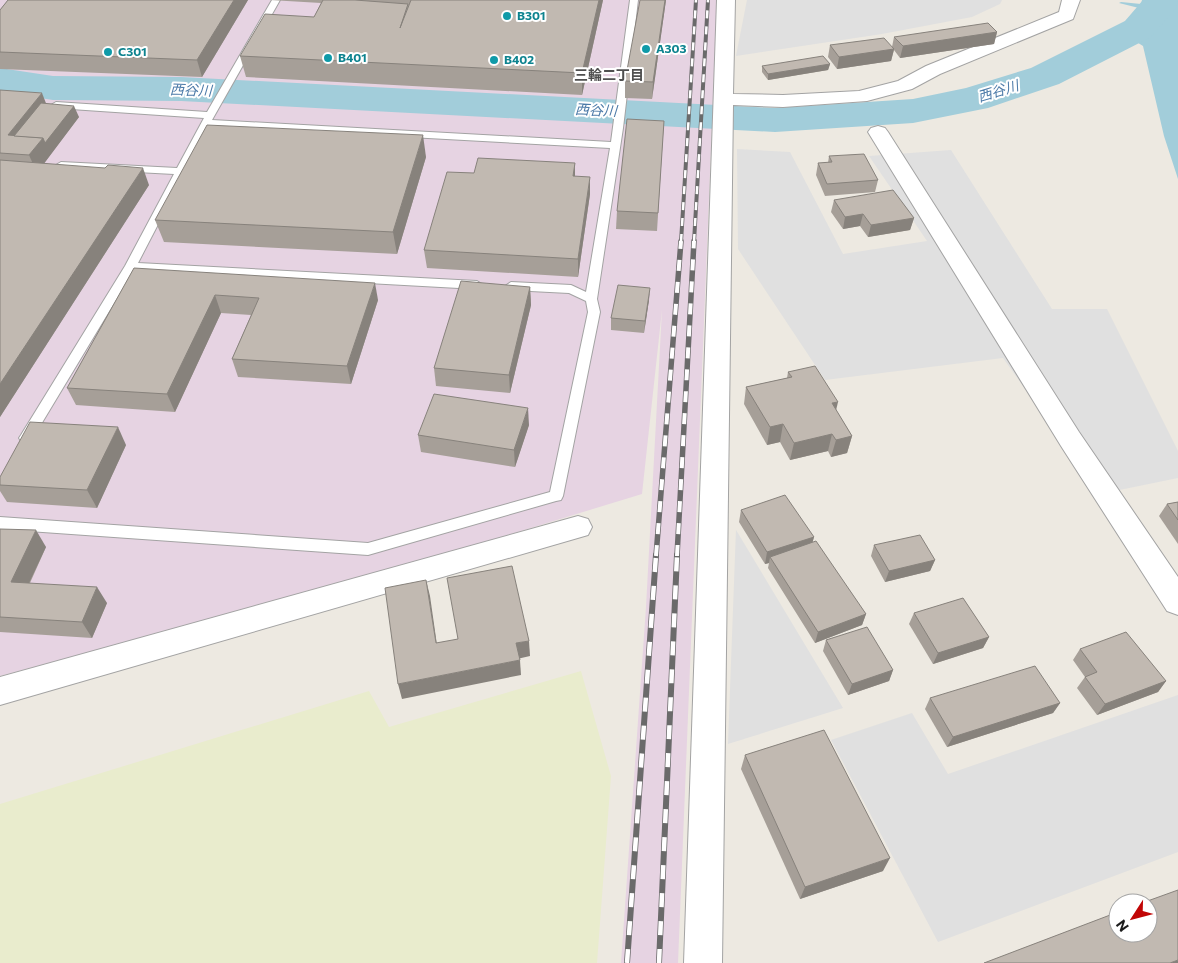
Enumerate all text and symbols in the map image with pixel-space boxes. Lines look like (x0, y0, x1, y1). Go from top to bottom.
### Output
place label: B301 (517, 8, 545, 22)
marker: B301 (501, 10, 513, 22)
place label: A303 (656, 41, 687, 55)
marker: A303 (640, 43, 652, 55)
place label: C301 (118, 44, 147, 58)
marker: C301 (102, 46, 114, 58)
place label: B401 (338, 50, 367, 64)
marker: B401 (322, 52, 334, 64)
place label: B402 (504, 52, 534, 66)
marker: B402 (488, 54, 500, 66)
district label: 三輪二丁目 (574, 66, 644, 83)
water label: 西谷川 (975, 76, 1022, 105)
water label: 西谷川 (170, 80, 214, 99)
water label: 西谷川 (575, 100, 619, 119)
north arrow (1108, 893, 1158, 943)
text: N (1112, 917, 1132, 935)

